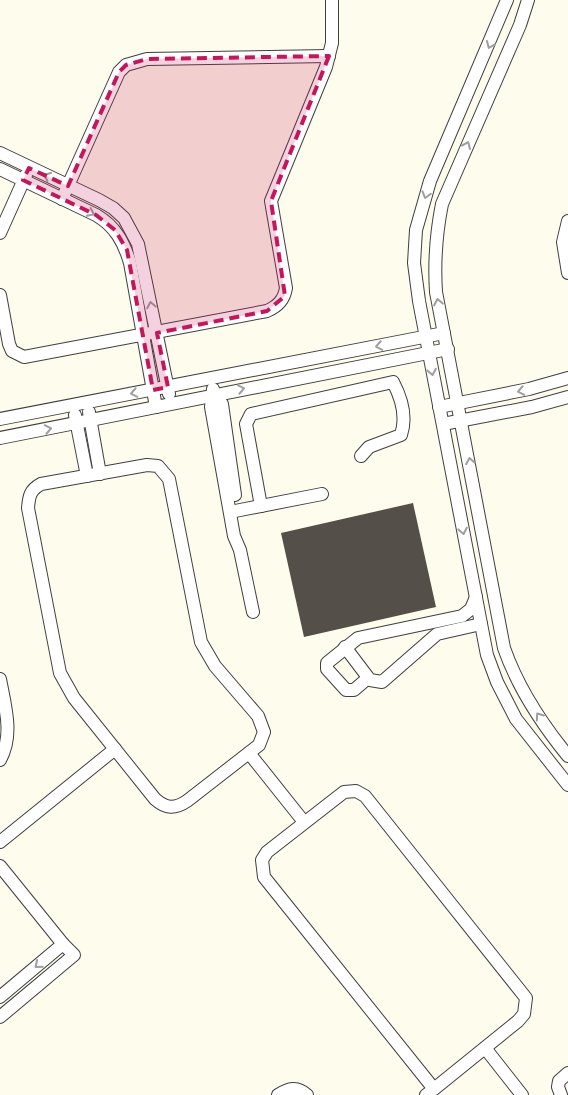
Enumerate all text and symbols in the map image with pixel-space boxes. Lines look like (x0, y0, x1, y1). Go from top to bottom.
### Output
one-way arrow (485, 40, 496, 49)
one-way arrow (461, 141, 472, 150)
one-way arrow (43, 172, 52, 183)
one-way arrow (422, 190, 432, 199)
one-way arrow (86, 207, 95, 217)
one-way arrow (433, 297, 444, 306)
one-way arrow (147, 300, 157, 309)
one-way arrow (375, 340, 384, 350)
one-way arrow (427, 367, 437, 376)
one-way arrow (237, 385, 246, 395)
one-way arrow (516, 385, 525, 395)
one-way arrow (129, 388, 138, 398)
one-way arrow (43, 424, 52, 434)
one-way arrow (465, 457, 475, 465)
one-way arrow (458, 527, 468, 536)
one-way arrow (536, 713, 545, 722)
one-way arrow (34, 960, 43, 969)

